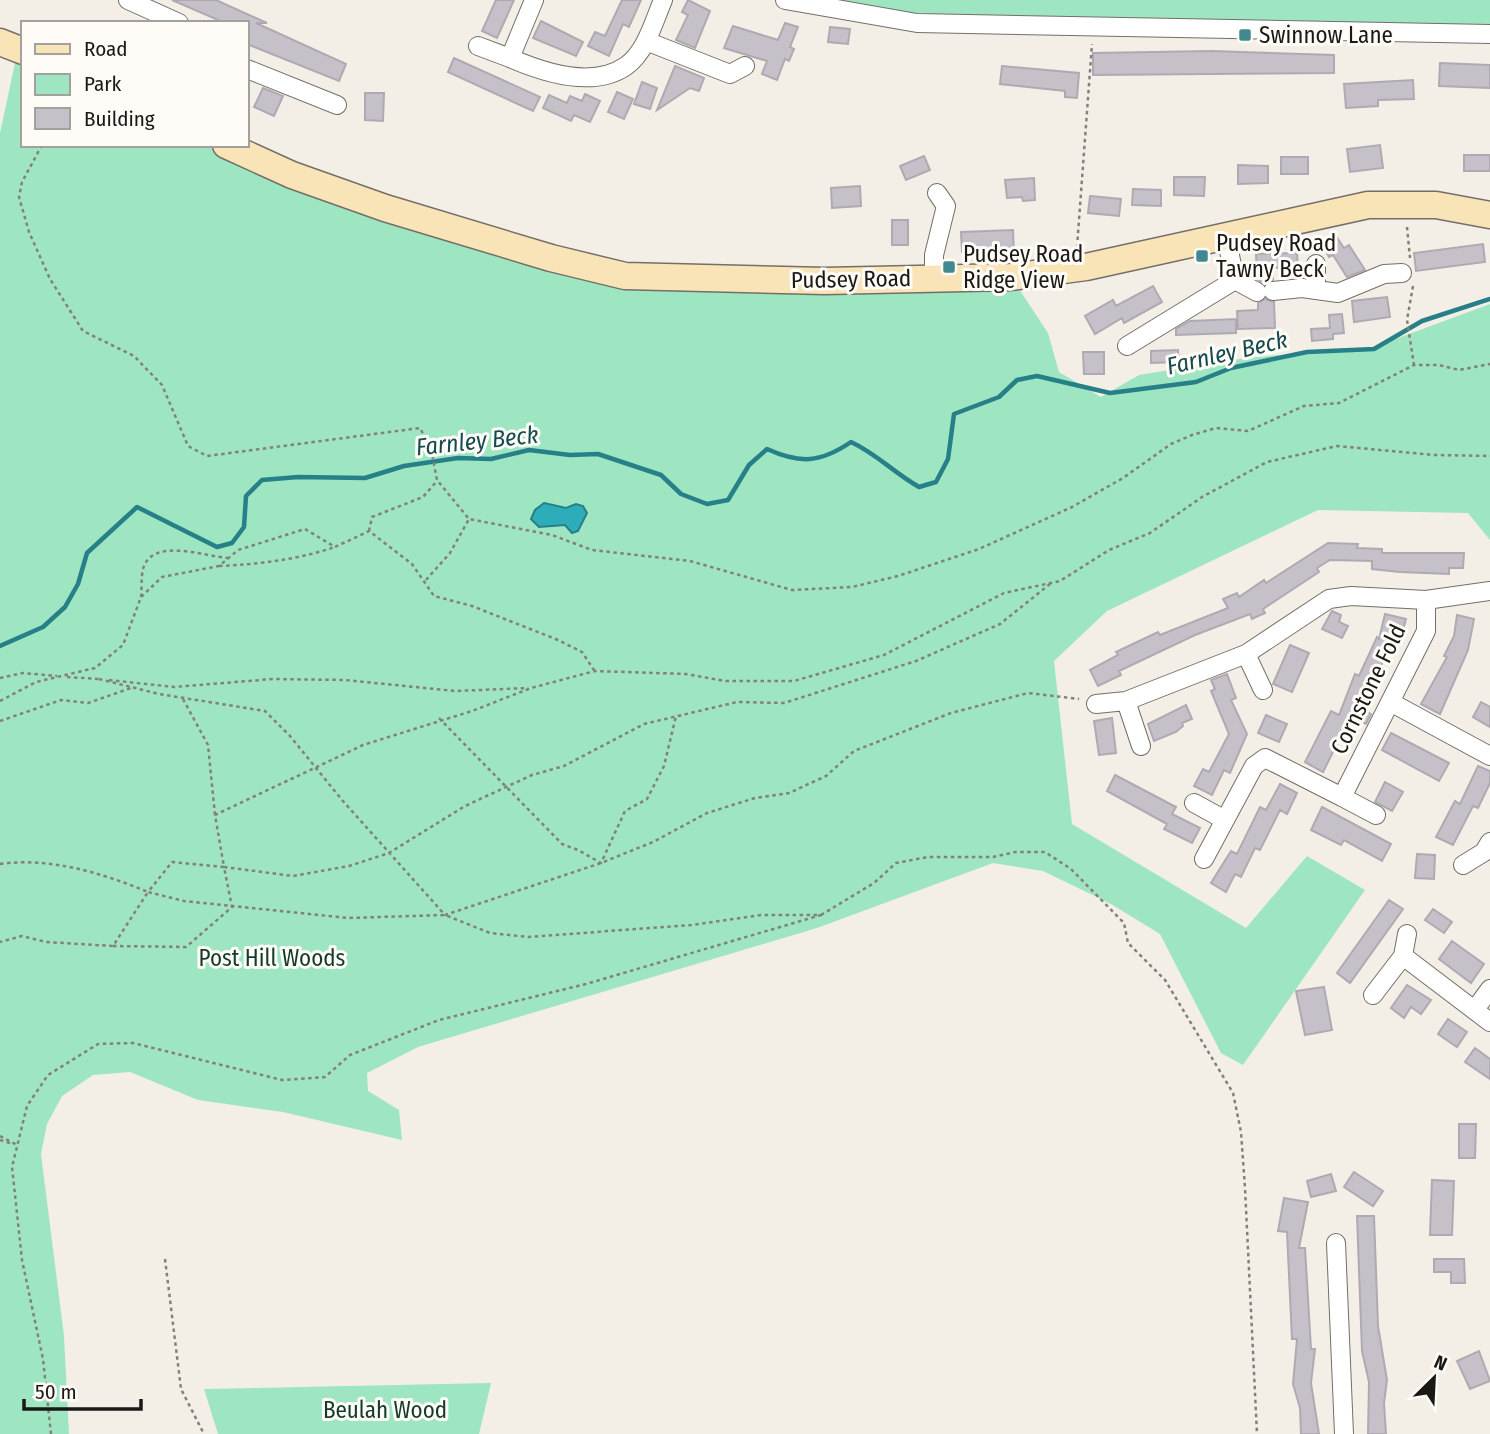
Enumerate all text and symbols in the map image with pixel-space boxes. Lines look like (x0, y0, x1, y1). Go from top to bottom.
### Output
legend (21, 21, 248, 147)
place label: Swinnow Lane (1259, 21, 1393, 49)
marker: Swinnow Lane (1237, 27, 1253, 43)
text: Road (84, 36, 128, 62)
text: Park (84, 71, 122, 97)
text: Building (84, 106, 155, 132)
place label: Pudsey Road Tawny Beck (1216, 229, 1336, 283)
place label: Pudsey Road Ridge View (963, 240, 1083, 294)
marker: Pudsey Road Tawny Beck (1194, 248, 1210, 264)
marker: Pudsey Road Ridge View (941, 259, 957, 275)
street label: Pudsey Road (791, 264, 911, 294)
water label: Farnley Beck (1164, 325, 1290, 380)
water label: Farnley Beck (414, 421, 540, 461)
street label: Cornstone Fold (1324, 619, 1412, 759)
park label: Post Hill Woods (199, 944, 346, 972)
north arrow (1399, 1343, 1469, 1413)
text: N (1431, 1350, 1451, 1376)
scale bar (24, 1368, 142, 1412)
text: 50 m (35, 1379, 77, 1405)
park label: Beulah Wood (323, 1396, 447, 1424)

